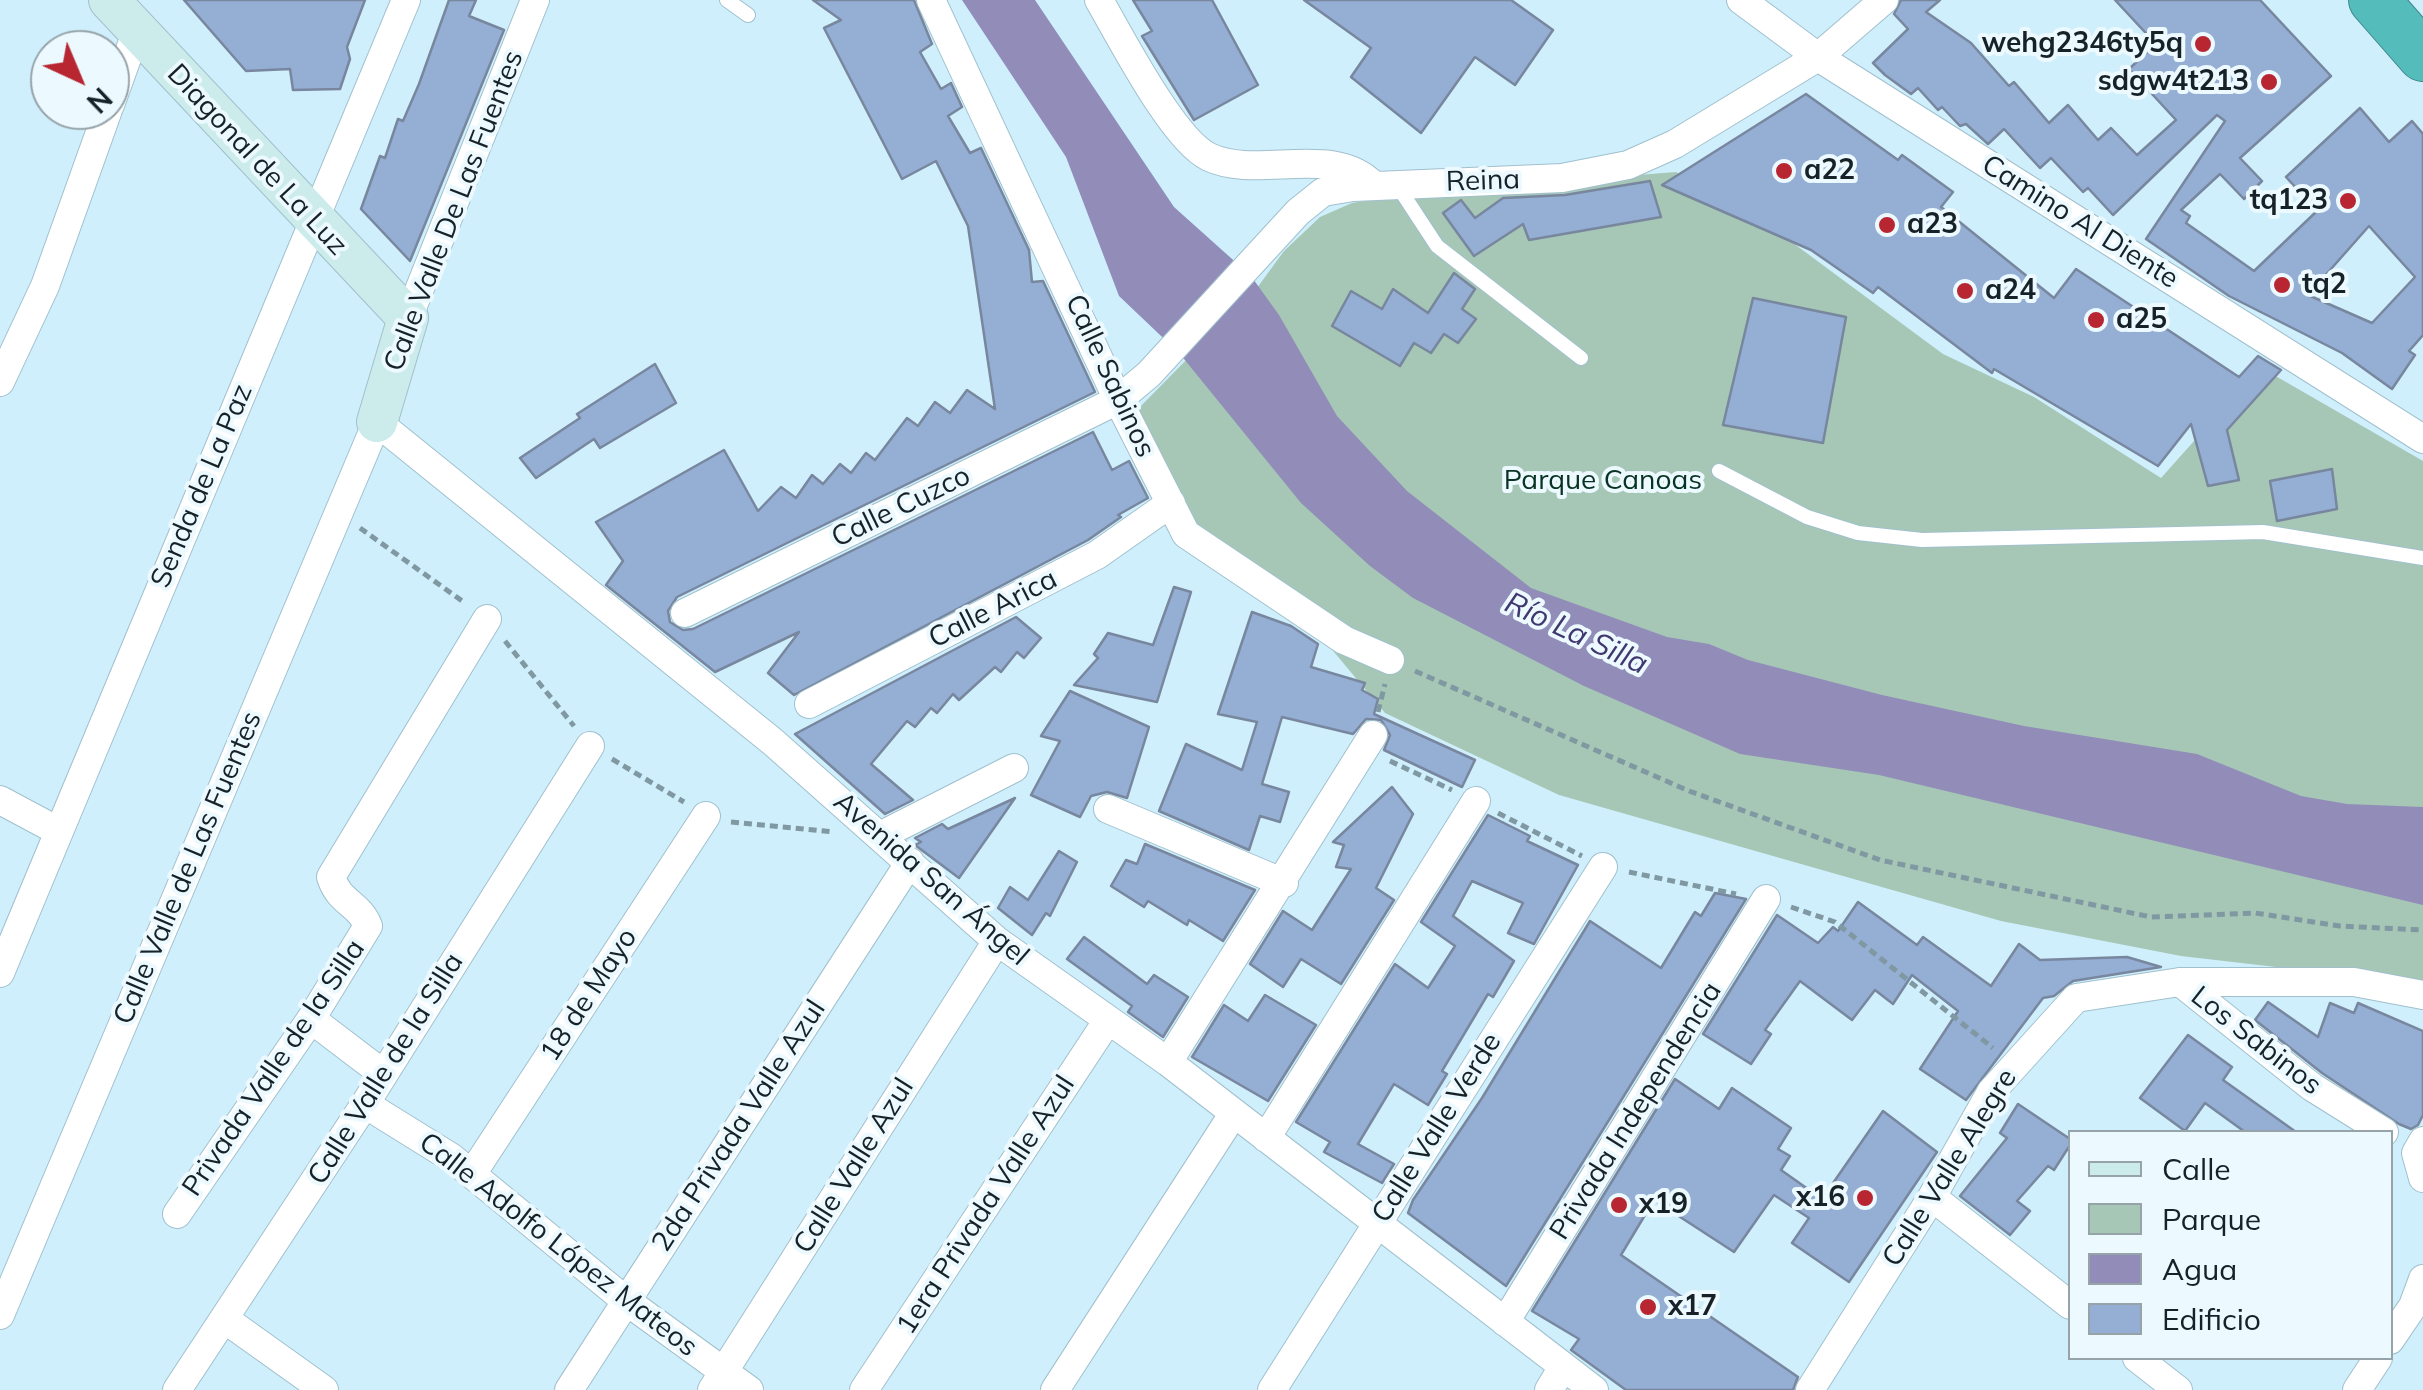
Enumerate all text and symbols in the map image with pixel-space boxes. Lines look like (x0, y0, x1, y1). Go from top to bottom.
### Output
place label: wehg2346ty5q (1982, 27, 2183, 61)
north arrow (30, 30, 130, 130)
marker: wehg2346ty5q (2192, 33, 2214, 55)
street label: Calle Valle De Las Fuentes (377, 46, 531, 376)
street label: Diagonal de La Luz (160, 58, 354, 262)
place label: sdgw4t213 (2098, 65, 2249, 99)
marker: sdgw4t213 (2258, 71, 2280, 93)
text: N (80, 81, 120, 120)
street label: Camino Al Diente (1976, 148, 2184, 296)
place label: a22 (1804, 154, 1855, 188)
marker: a22 (1773, 160, 1795, 182)
street label: Reina (1445, 163, 1521, 199)
place label: tq123 (2250, 184, 2328, 218)
marker: tq123 (2337, 190, 2359, 212)
place label: a23 (1907, 208, 1958, 242)
marker: a23 (1876, 214, 1898, 236)
place label: tq2 (2302, 268, 2347, 302)
place label: a24 (1985, 274, 2036, 308)
marker: tq2 (2271, 274, 2293, 296)
marker: a24 (1954, 280, 1976, 302)
street label: Calle Sabinos (1058, 289, 1162, 463)
place label: a25 (2116, 303, 2167, 337)
marker: a25 (2085, 309, 2107, 331)
street label: Senda de La Paz (144, 379, 260, 593)
street label: Calle Cuzco (826, 459, 976, 555)
park label: Parque Canoas (1504, 464, 1702, 498)
street label: Calle Arica (923, 562, 1063, 656)
water label: Río La Silla (1499, 585, 1653, 683)
street label: Calle Valle de Las Fuentes (107, 707, 269, 1029)
street label: Avenida San Ángel (827, 785, 1035, 973)
street label: 18 de Mayo (534, 922, 644, 1068)
street label: Privada Valle de la Silla (176, 933, 372, 1203)
street label: Calle Valle de la Silla (301, 947, 471, 1191)
street label: Privada Independencia (1543, 976, 1729, 1246)
street label: Los Sabinos (2184, 980, 2328, 1102)
street label: 2da Privada Valle Azul (645, 994, 833, 1258)
street label: Calle Valle Verde (1365, 1027, 1509, 1229)
street label: Calle Valle Alegre (1876, 1063, 2024, 1273)
street label: 1era Privada Valle Azul (890, 1069, 1082, 1341)
street label: Calle Valle Azul (787, 1072, 921, 1260)
street label: Calle Adolfo López Mateos (412, 1126, 704, 1364)
legend (2068, 1130, 2393, 1360)
text: Calle (2162, 1150, 2231, 1188)
place label: x16 (1796, 1181, 1845, 1215)
marker: x16 (1854, 1187, 1876, 1209)
place label: x19 (1639, 1188, 1688, 1222)
marker: x19 (1608, 1194, 1630, 1216)
text: Parque (2162, 1200, 2261, 1238)
text: Agua (2162, 1250, 2237, 1288)
place label: x17 (1668, 1290, 1717, 1324)
marker: x17 (1637, 1296, 1659, 1318)
text: Edificio (2162, 1300, 2261, 1338)

